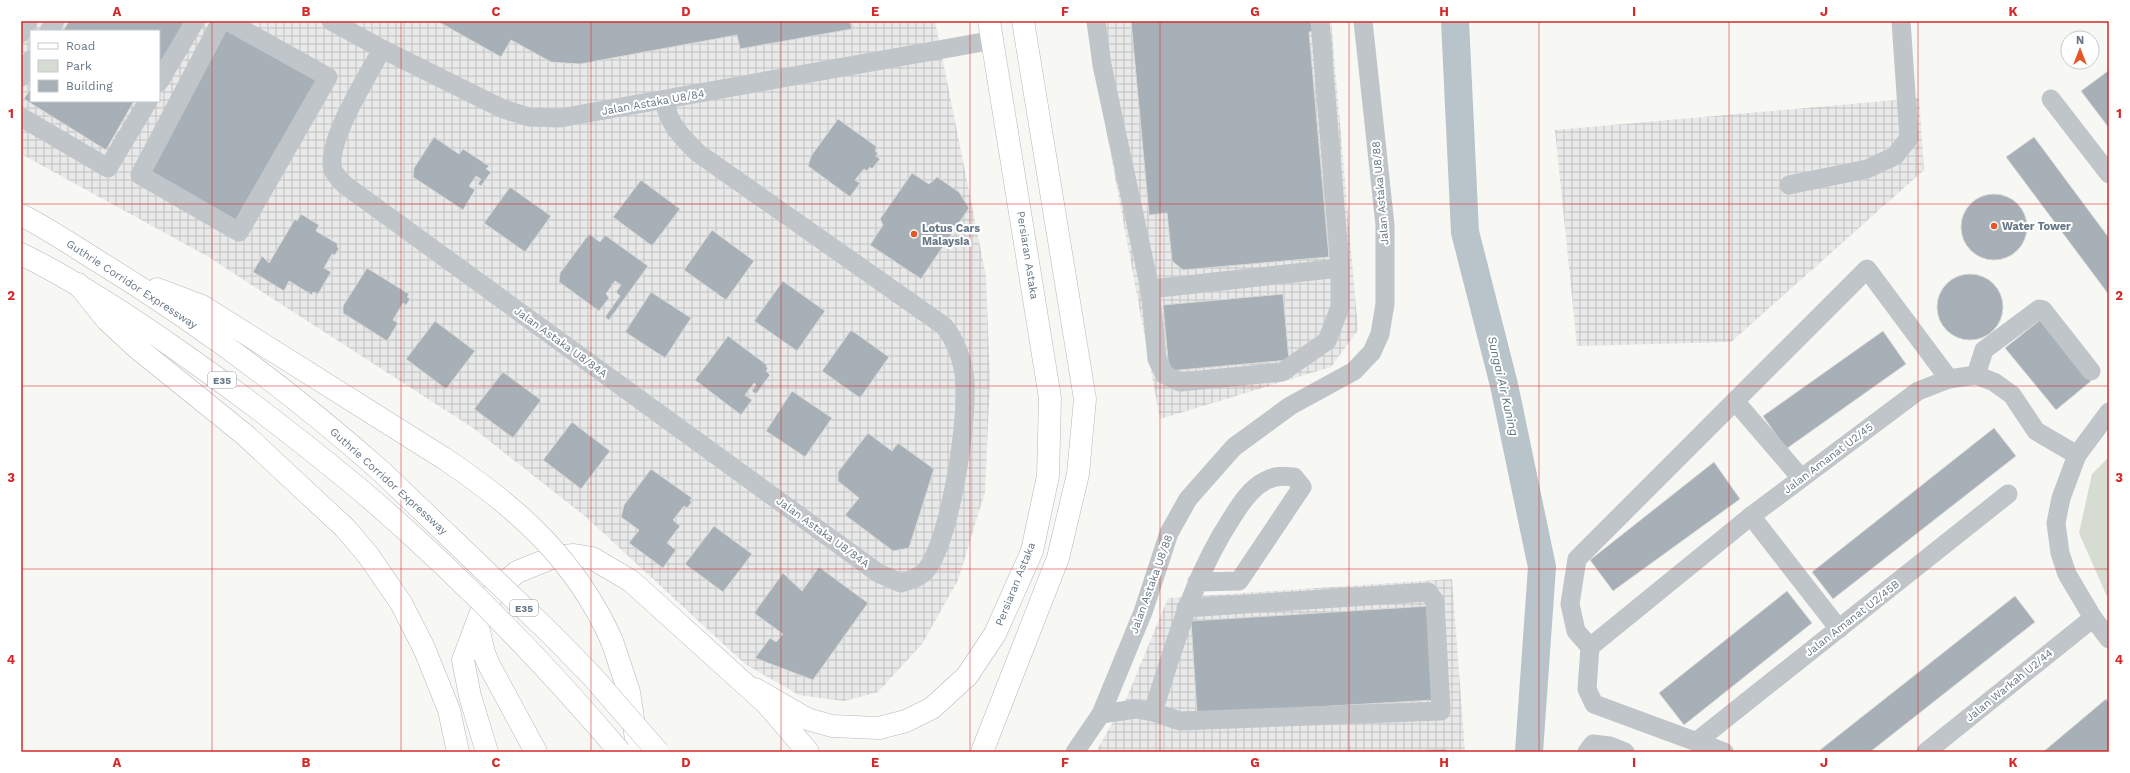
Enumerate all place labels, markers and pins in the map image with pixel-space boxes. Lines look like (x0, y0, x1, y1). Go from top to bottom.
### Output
place label: Water Tower (2002, 220, 2071, 233)
marker: Water Tower (1989, 221, 1999, 231)
place label: Lotus Cars Malaysia (922, 222, 980, 248)
marker: Lotus Cars Malaysia (909, 229, 919, 239)

